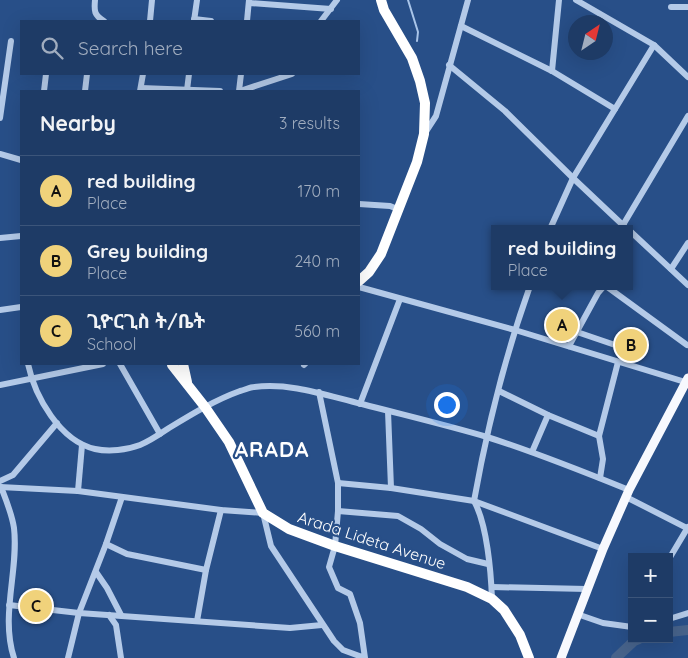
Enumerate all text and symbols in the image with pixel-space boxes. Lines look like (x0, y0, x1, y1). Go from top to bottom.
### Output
north arrow (568, 15, 613, 60)
search box (20, 20, 360, 75)
icon: search (38, 34, 66, 62)
text: Search here (78, 36, 183, 60)
text: Nearby (40, 110, 116, 136)
text: 3 results (279, 113, 340, 133)
text: red building (87, 169, 196, 193)
text: A (51, 181, 61, 201)
text: 170 m (297, 181, 340, 201)
text: Place (87, 193, 127, 213)
popup (491, 225, 633, 290)
text: red building (508, 236, 616, 260)
text: Grey building (87, 239, 208, 263)
text: B (51, 251, 61, 271)
text: 240 m (294, 251, 340, 271)
text: Place (508, 260, 548, 280)
text: Place (87, 263, 127, 283)
pin: A (546, 306, 578, 344)
text: ጊዮርጊስ ት/ቤት (87, 309, 205, 333)
text: C (51, 321, 61, 341)
text: 560 m (294, 321, 340, 341)
pin: B (615, 326, 647, 364)
text: School (87, 334, 136, 354)
your location (434, 392, 460, 418)
district label: ARADA (235, 436, 309, 462)
street label: Arada Lideta Avenue (295, 507, 449, 573)
map controls (628, 553, 673, 643)
button: + (628, 553, 673, 598)
pin: C (20, 587, 52, 625)
button: − (628, 598, 673, 643)

